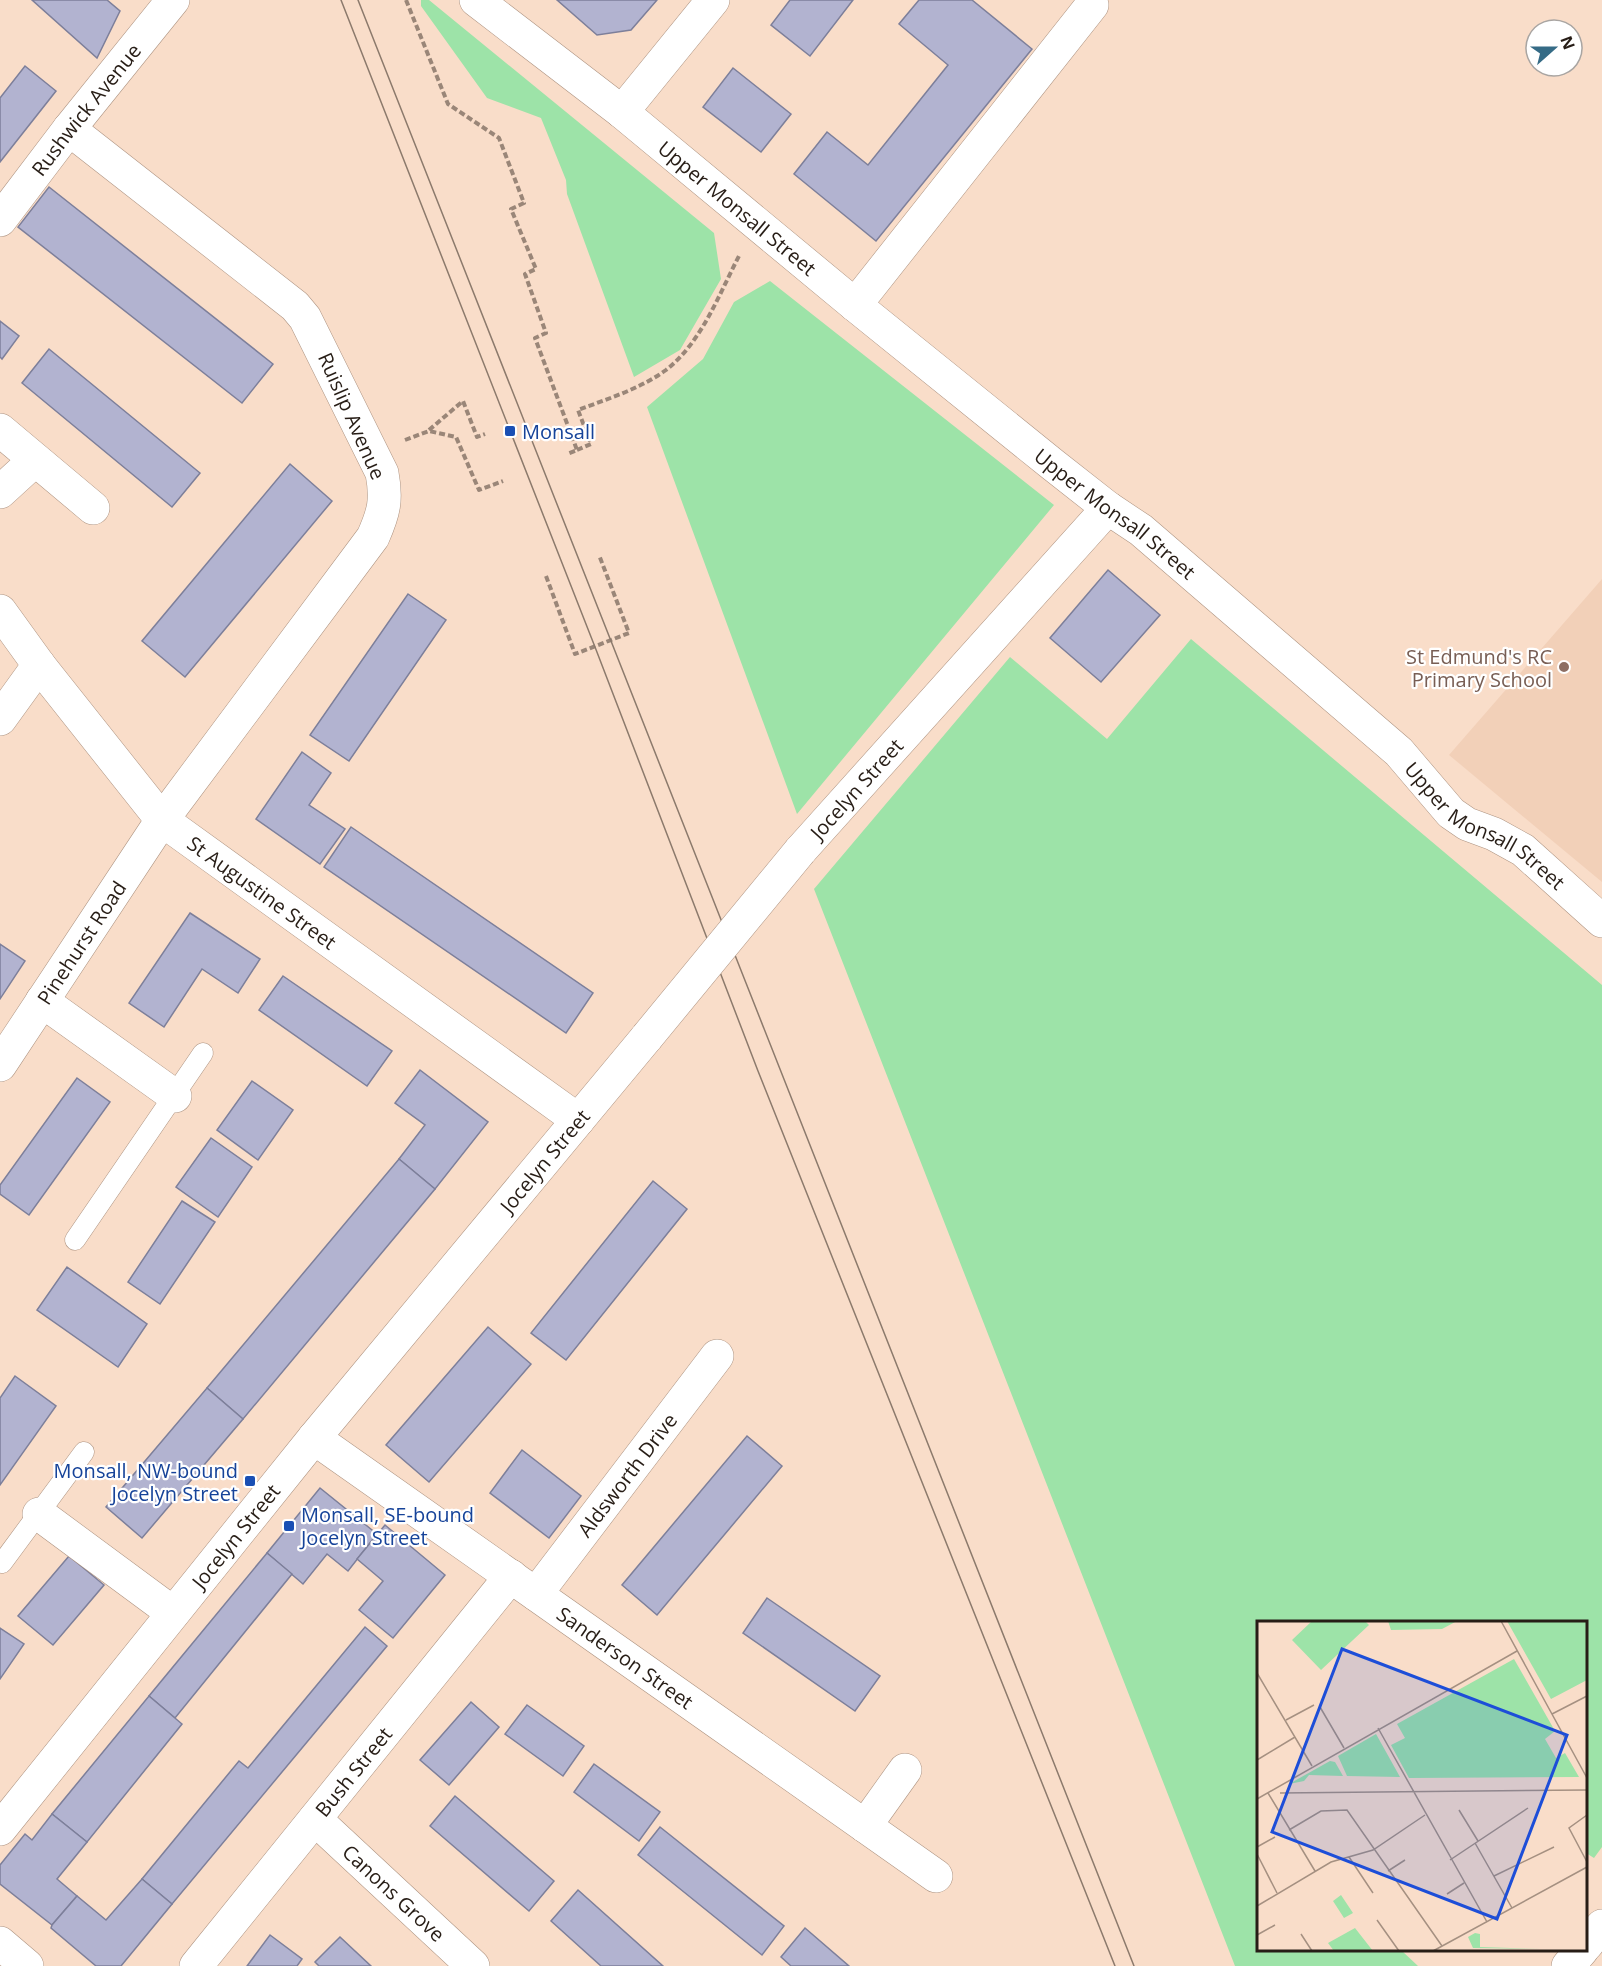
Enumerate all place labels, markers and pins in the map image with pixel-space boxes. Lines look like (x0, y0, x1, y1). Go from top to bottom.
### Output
place label: Monsall (522, 418, 595, 445)
marker: Monsall (503, 424, 517, 438)
place label: St Edmund's RC Primary School (1406, 643, 1552, 693)
marker: St Edmund's RC Primary School (1557, 660, 1571, 674)
place label: Monsall, NW-bound Jocelyn Street (54, 1457, 238, 1507)
marker: Monsall, NW-bound Jocelyn Street (243, 1474, 257, 1488)
place label: Monsall, SE-bound Jocelyn Street (299, 1501, 474, 1551)
marker: Monsall, SE-bound Jocelyn Street (282, 1519, 296, 1533)

